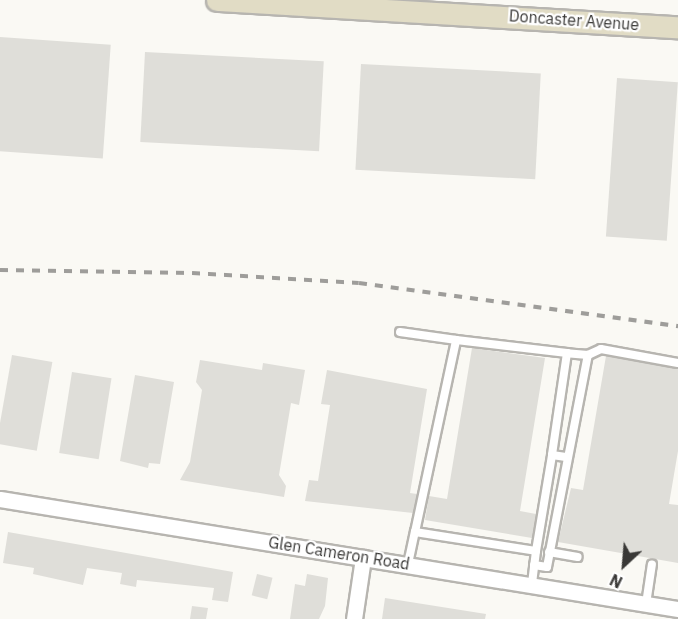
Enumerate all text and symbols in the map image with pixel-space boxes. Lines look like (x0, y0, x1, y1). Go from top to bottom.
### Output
street label: Doncaster Avenue (508, 6, 640, 34)
street label: Glen Cameron Road (267, 532, 411, 574)
north arrow (594, 535, 654, 595)
text: N (607, 570, 626, 593)

